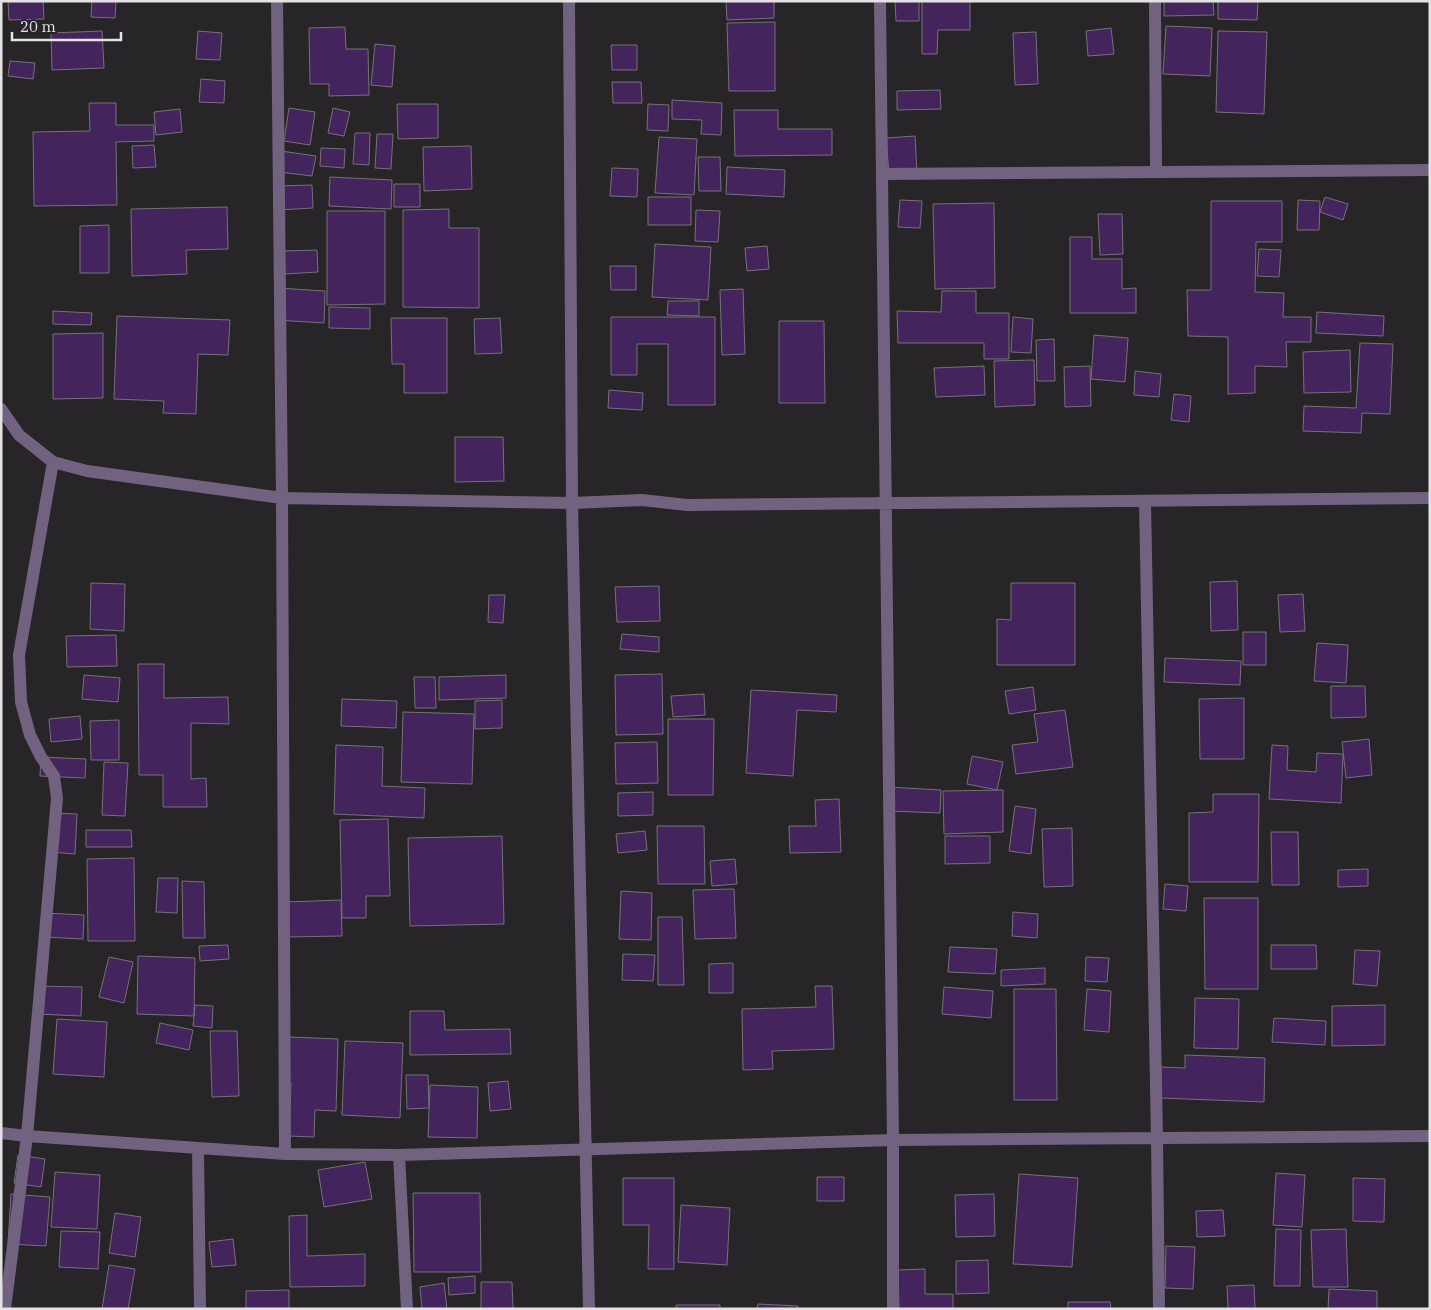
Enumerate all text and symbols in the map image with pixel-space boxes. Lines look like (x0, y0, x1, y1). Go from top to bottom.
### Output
scale bar (12, 10, 121, 42)
text: 20 m (20, 17, 56, 36)

